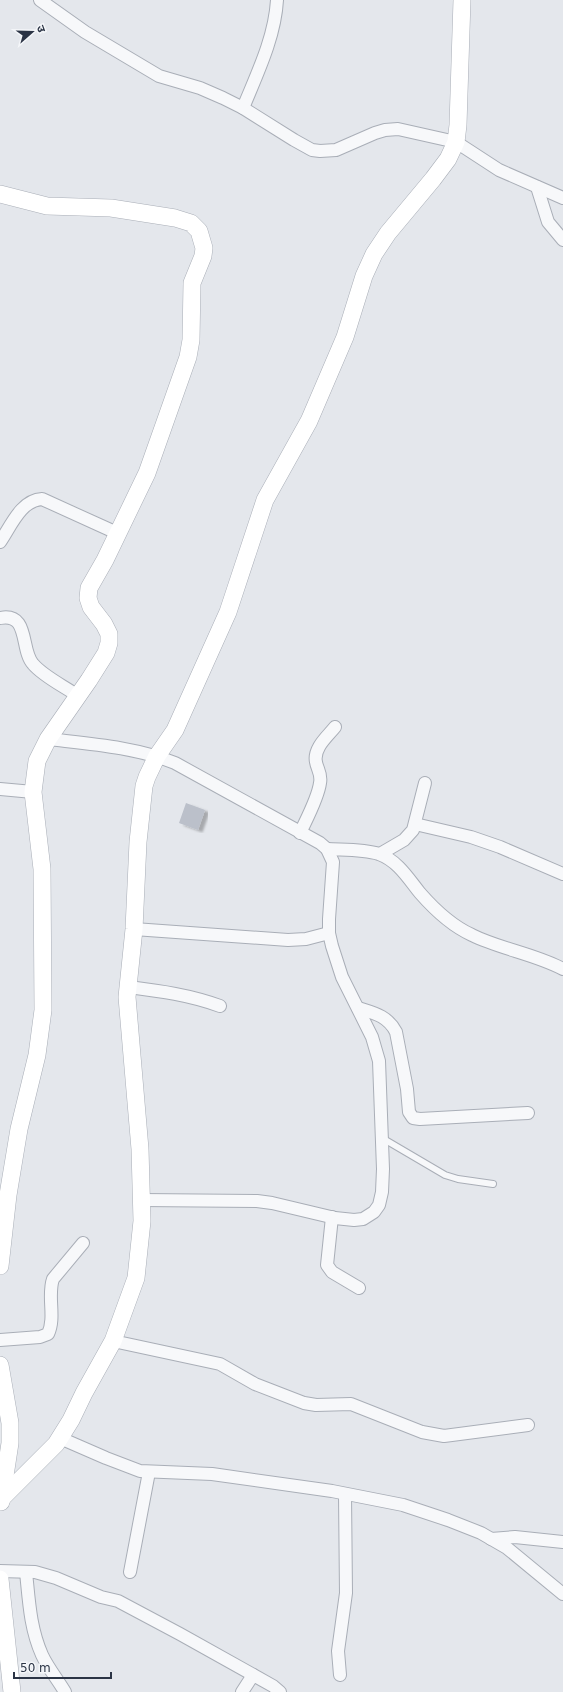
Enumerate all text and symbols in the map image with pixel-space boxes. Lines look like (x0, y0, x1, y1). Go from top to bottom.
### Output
north arrow (12, 12, 52, 52)
text: उ (34, 24, 48, 35)
scale bar (14, 1654, 111, 1680)
text: 50 m (20, 1661, 51, 1675)

